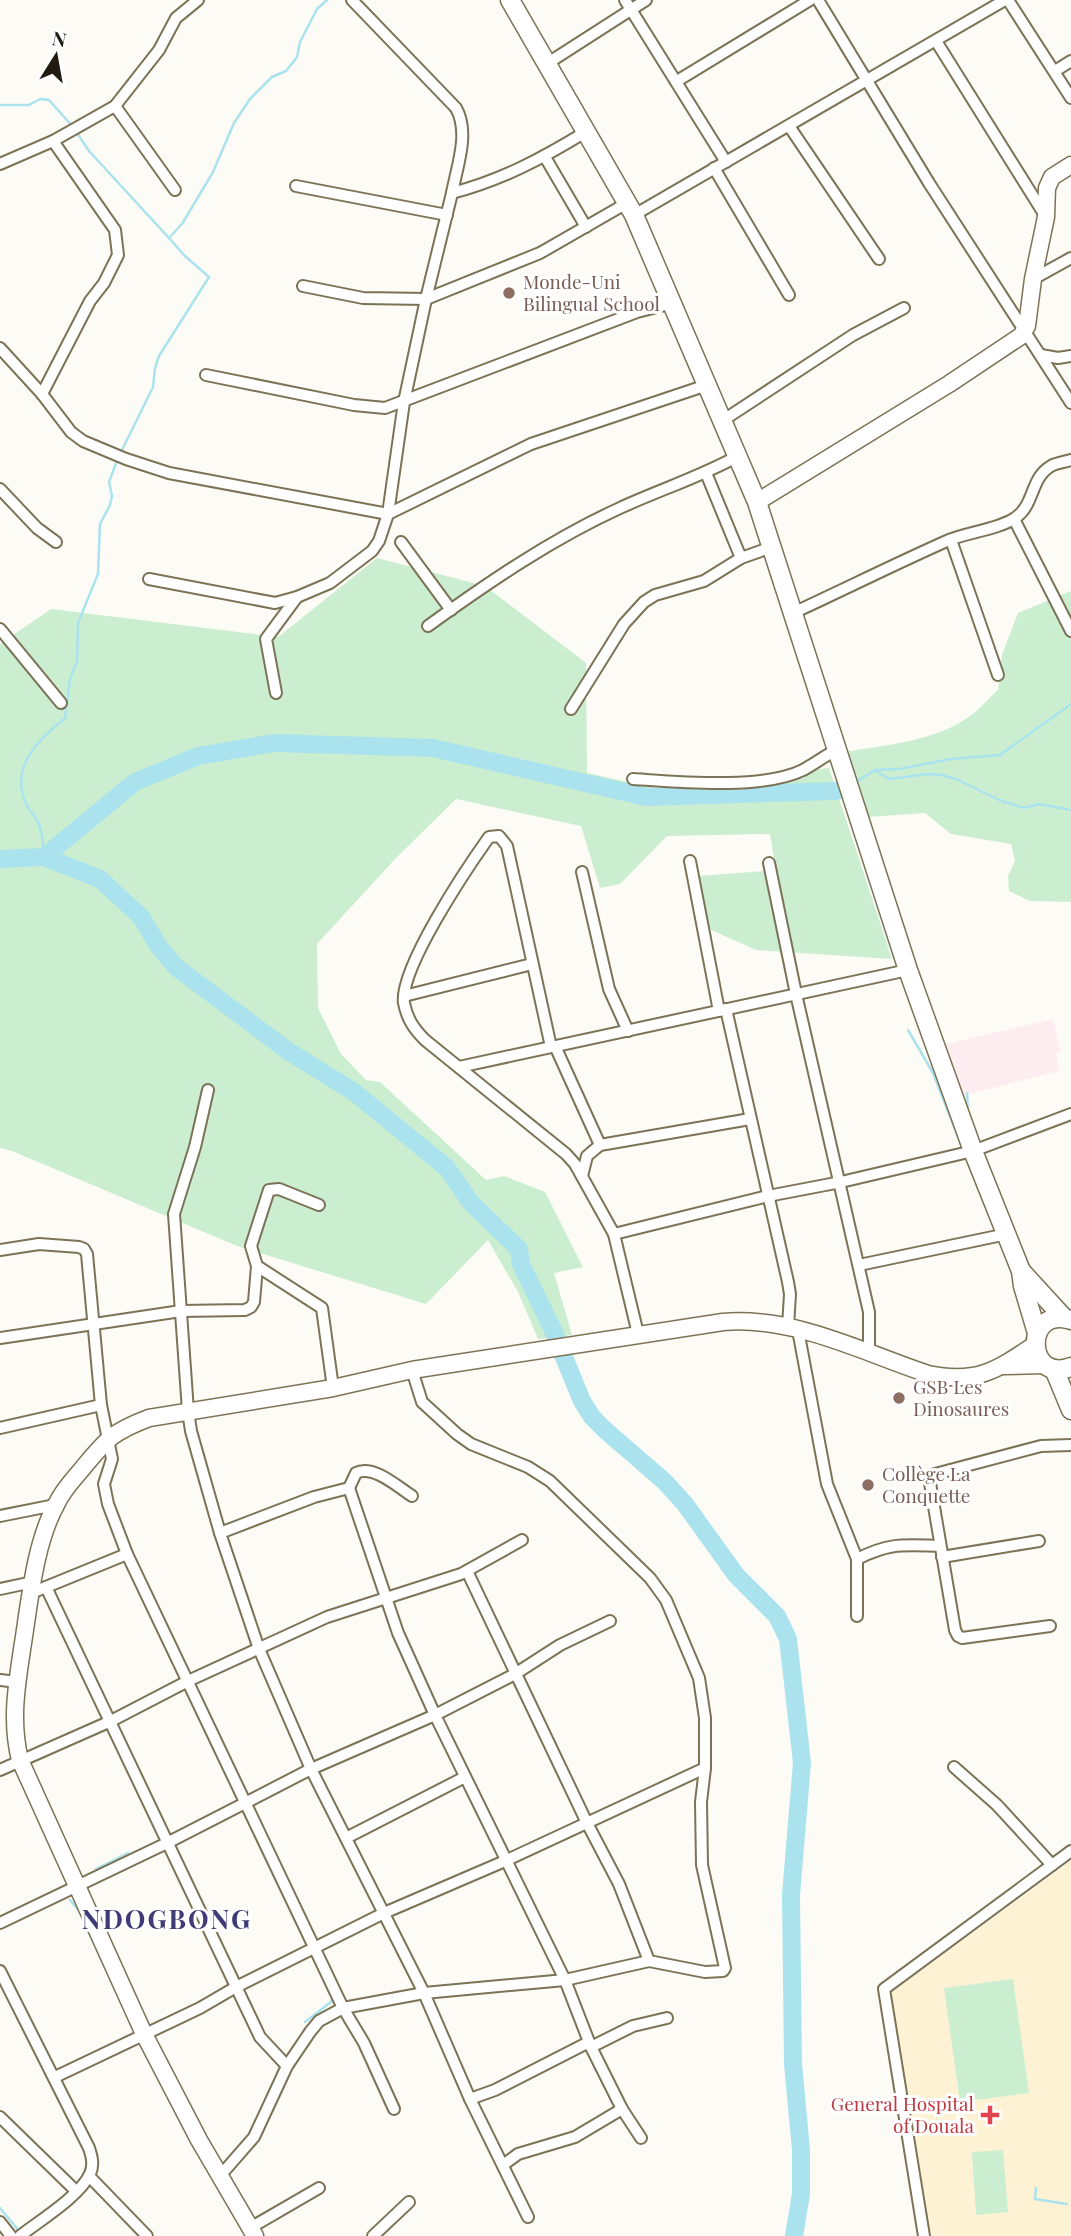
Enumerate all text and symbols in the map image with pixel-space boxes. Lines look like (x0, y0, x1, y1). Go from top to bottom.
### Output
north arrow (21, 21, 91, 91)
text: N (50, 24, 69, 52)
place label: Monde-Uni Bilingual School (523, 268, 660, 316)
marker: Monde-Uni Bilingual School (501, 285, 517, 301)
place label: GSB Les Dinosaures (913, 1373, 1009, 1421)
marker: GSB Les Dinosaures (891, 1390, 907, 1406)
place label: Collège La Conquette (882, 1460, 971, 1508)
marker: Collège La Conquette (860, 1477, 876, 1493)
district label: NDOGBONG (82, 1901, 252, 1936)
place label: General Hospital of Douala (831, 2090, 975, 2138)
marker: General Hospital of Douala (980, 2105, 1000, 2125)

